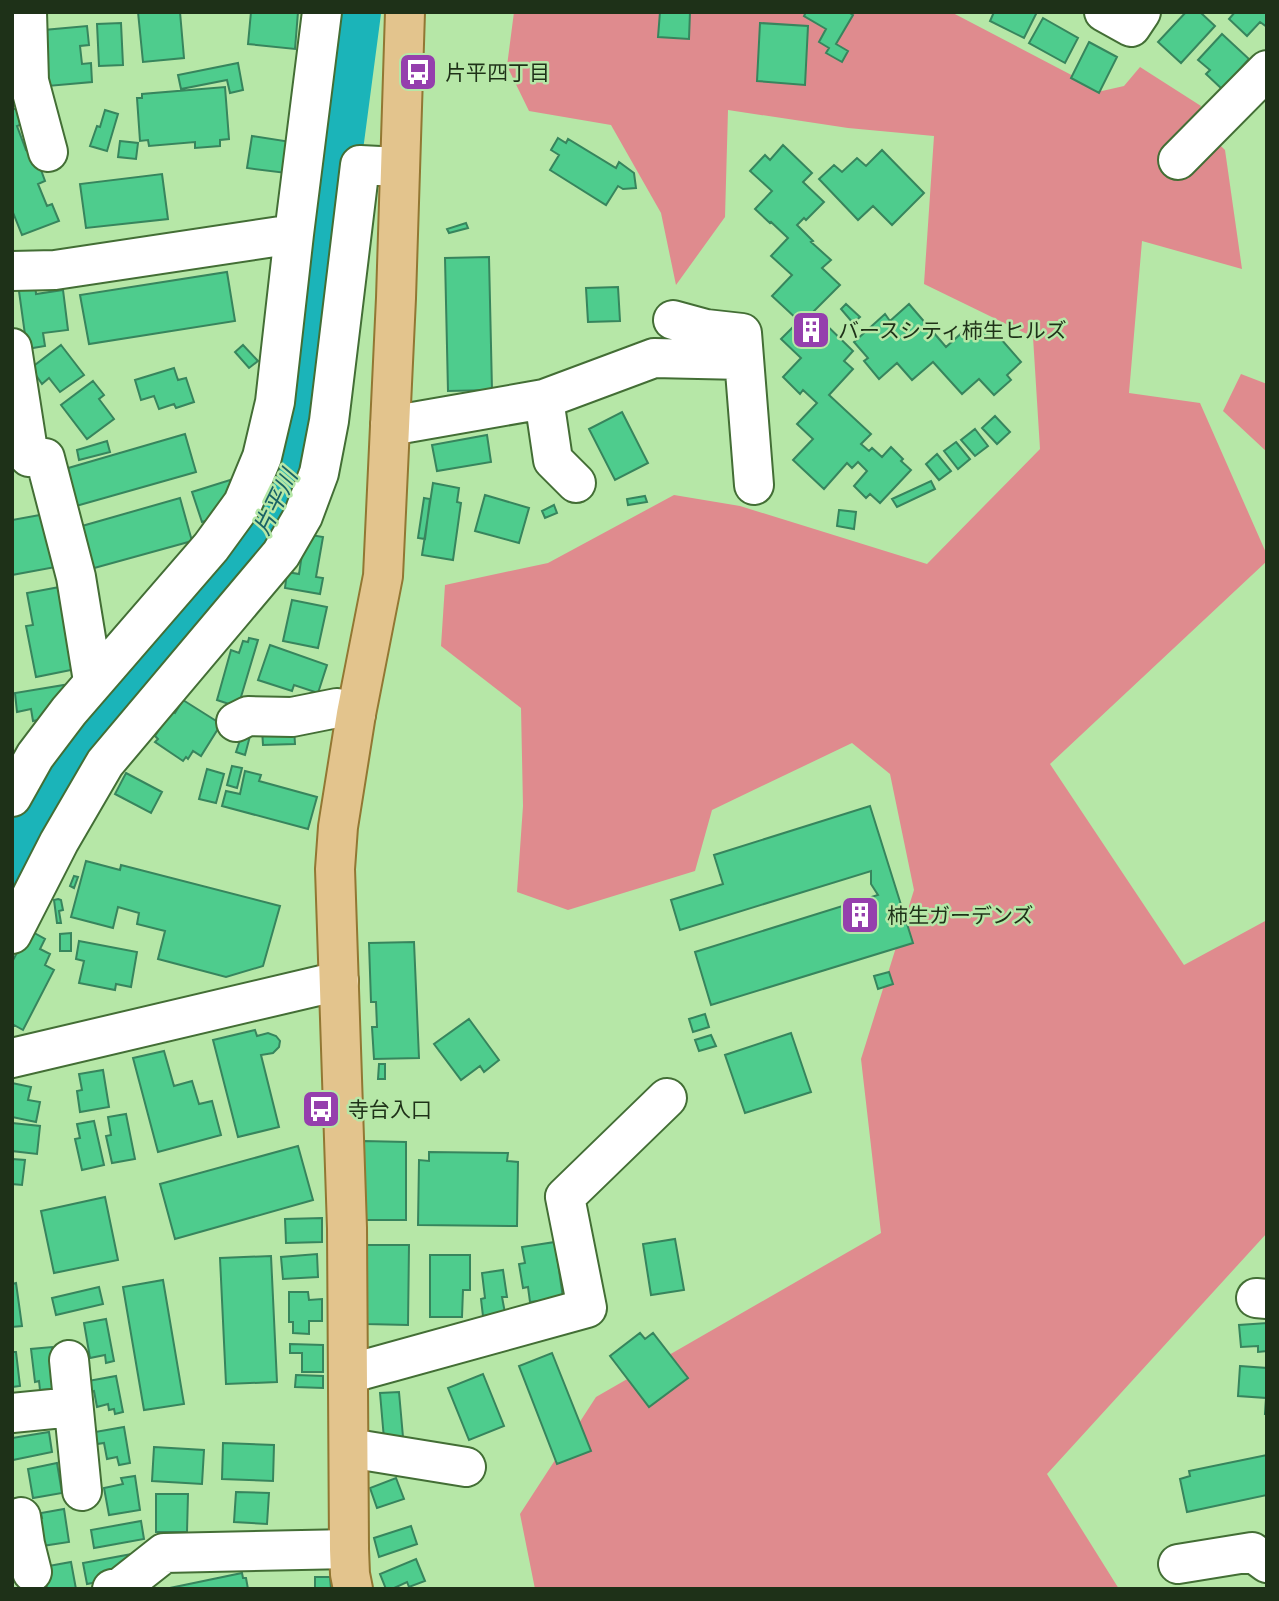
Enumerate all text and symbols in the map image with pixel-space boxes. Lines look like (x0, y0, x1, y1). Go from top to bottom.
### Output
bus stop icon: 片平四丁目 (397, 51, 439, 93)
place label: 片平四丁目 (445, 60, 550, 85)
building icon: バースシティ柿生ヒルズ (790, 309, 832, 351)
place label: バースシティ柿生ヒルズ (838, 318, 1067, 343)
water label: 片平川 (248, 462, 304, 539)
building icon: 柿生ガーデンズ (839, 894, 881, 936)
place label: 柿生ガーデンズ (887, 903, 1034, 928)
bus stop icon: 寺台入口 (300, 1088, 342, 1130)
place label: 寺台入口 (348, 1097, 432, 1122)

